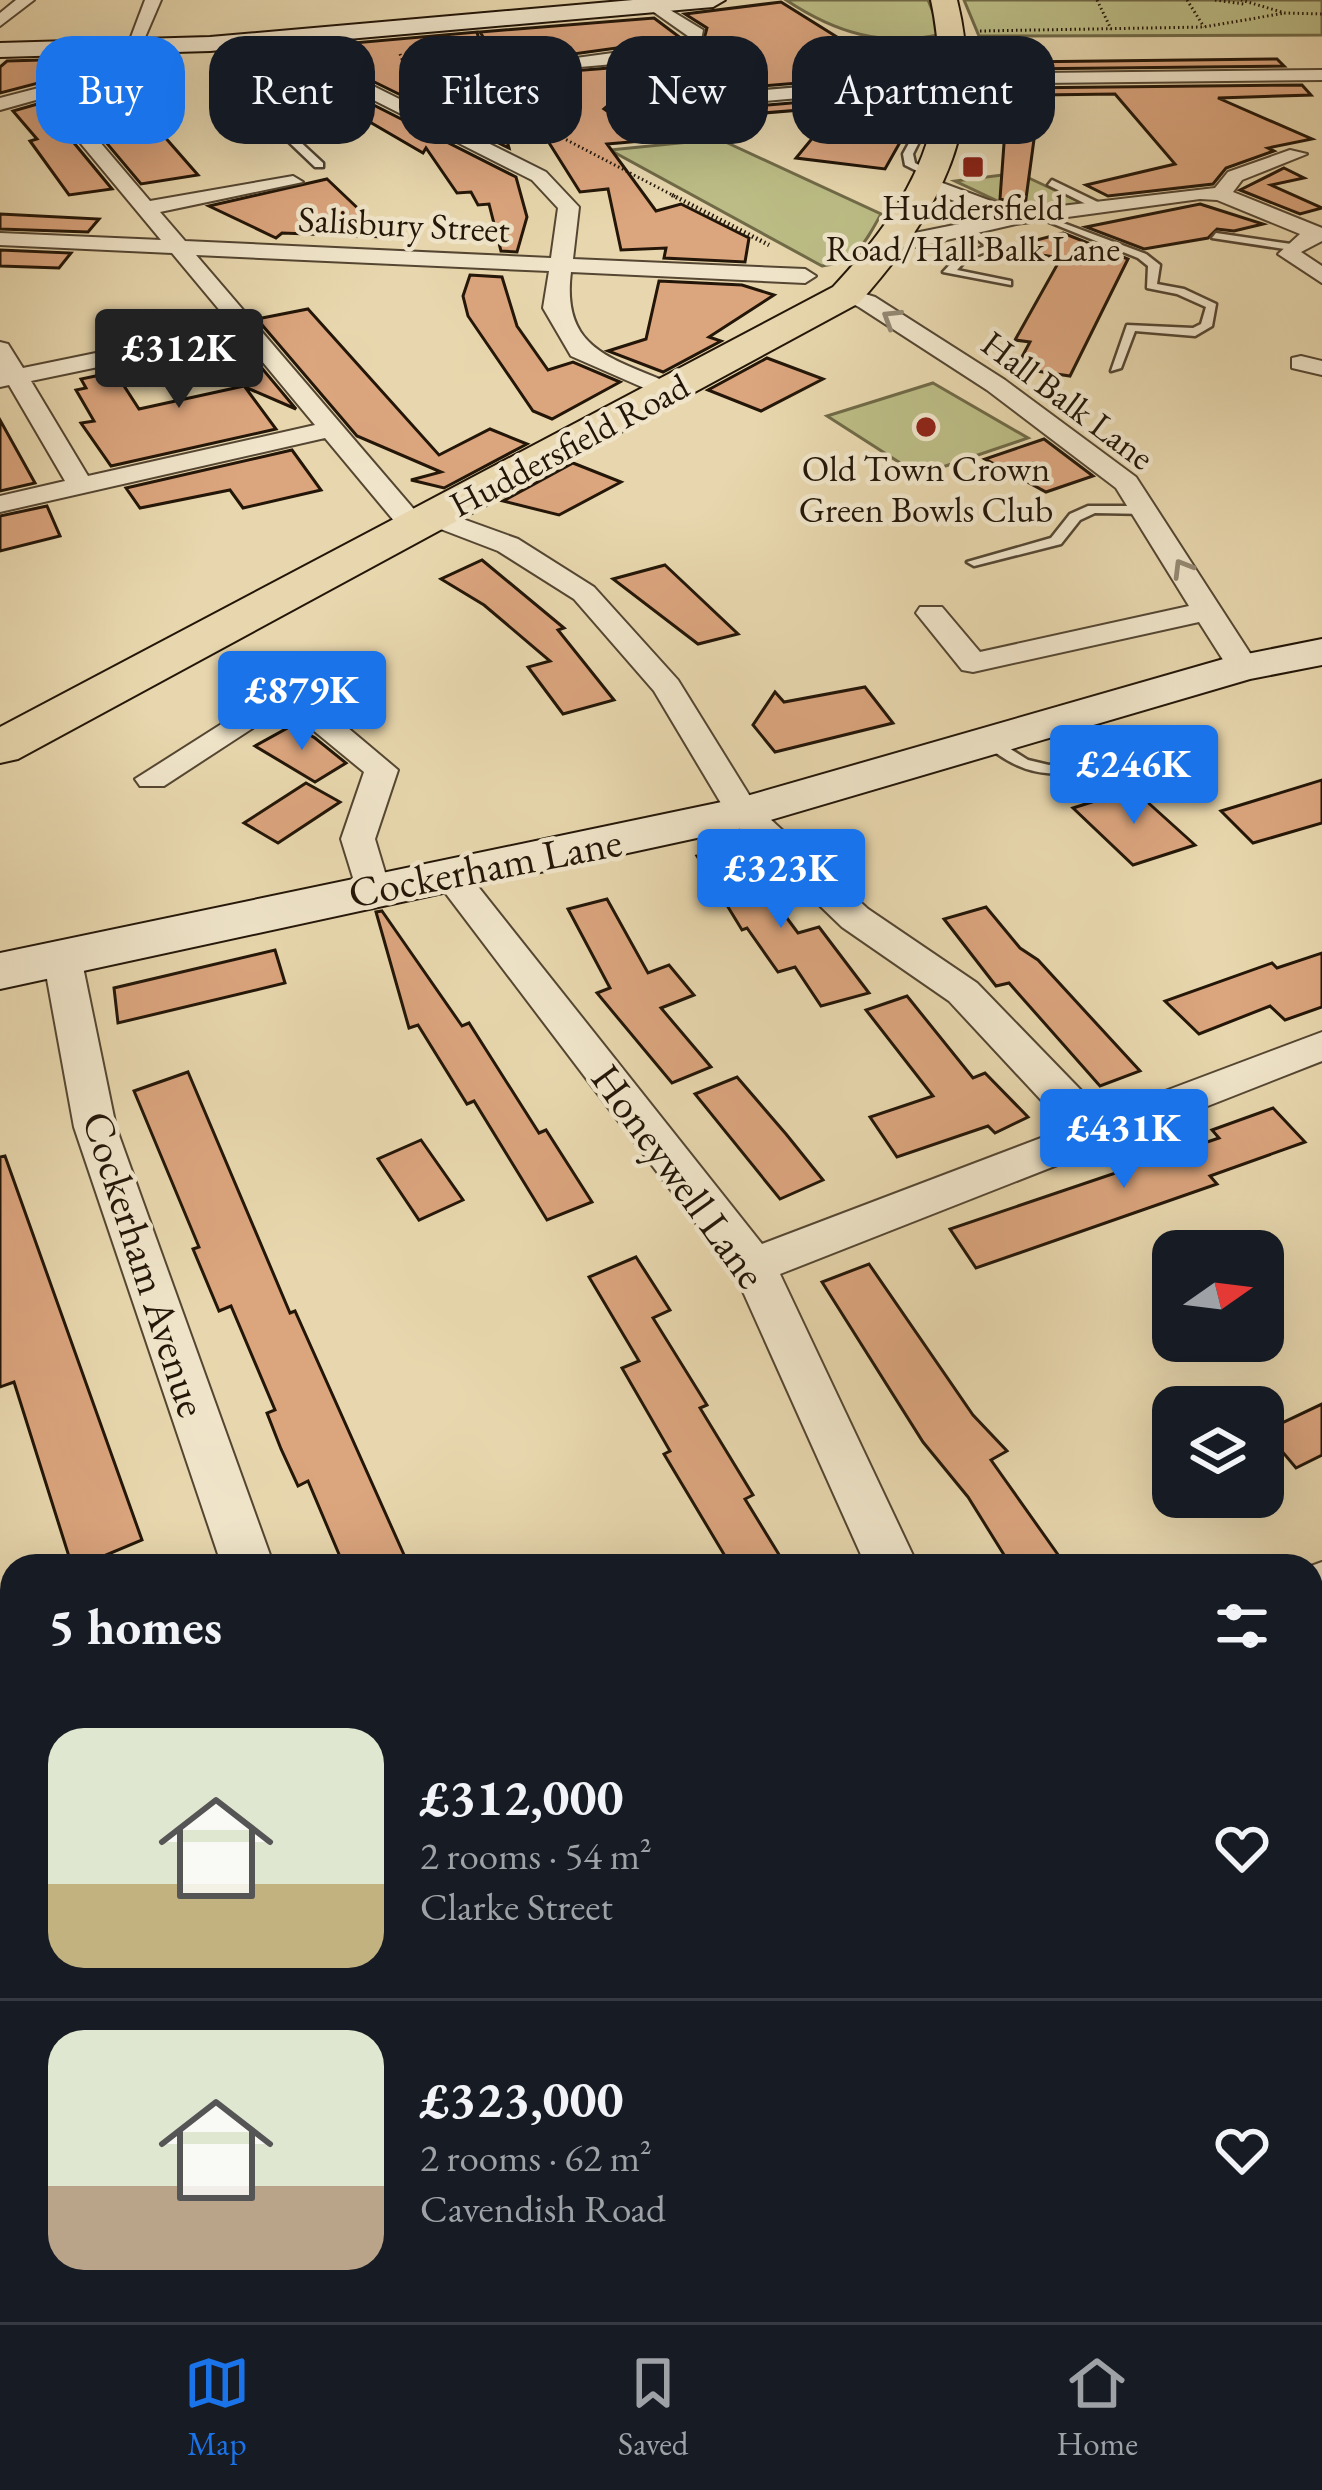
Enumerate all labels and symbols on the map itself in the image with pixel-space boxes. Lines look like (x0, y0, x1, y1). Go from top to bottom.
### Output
marker: Huddersfield Road/Hall Balk Lane (960, 154, 986, 180)
place label: Huddersfield Road/Hall Balk Lane (826, 184, 1120, 272)
street label: Salisbury Street (297, 195, 512, 253)
pin: £312K (95, 309, 263, 411)
one-way arrow (882, 310, 904, 332)
street label: Hall Balk Lane (972, 320, 1164, 480)
street label: Huddersfield Road (441, 362, 697, 528)
marker: Old Town Crown Green Bowls Club (913, 414, 939, 440)
place label: Old Town Crown Green Bowls Club (799, 445, 1053, 533)
one-way arrow (1174, 559, 1196, 581)
pin: £879K (218, 651, 386, 753)
pin: £246K (1050, 725, 1218, 827)
street label: Cockerham Lane (344, 814, 626, 920)
pin: £323K (697, 829, 865, 931)
street label: Honeywell Lane (579, 1053, 779, 1299)
pin: £431K (1040, 1089, 1208, 1191)
street label: Cockerham Avenue (70, 1104, 220, 1424)
north arrow (1152, 1230, 1284, 1362)

